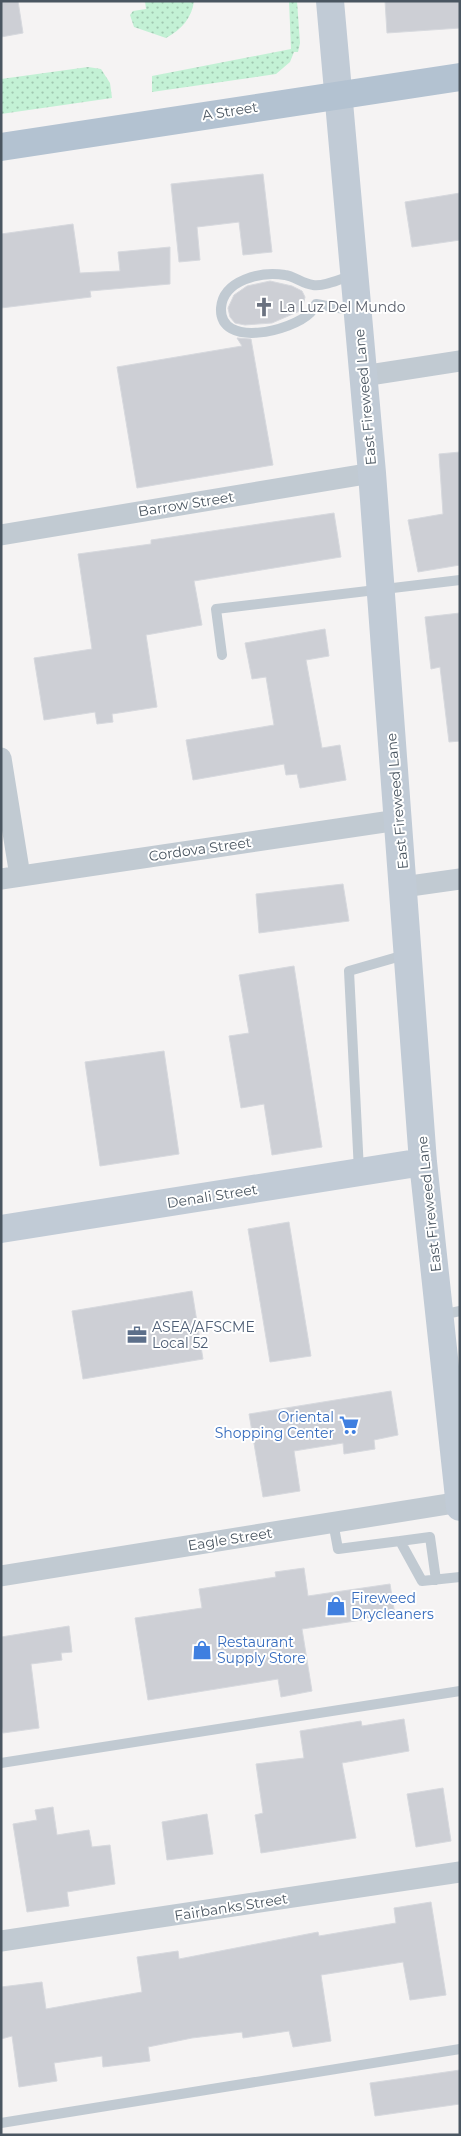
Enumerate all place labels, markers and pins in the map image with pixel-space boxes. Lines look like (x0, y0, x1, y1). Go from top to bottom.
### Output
church icon: La Luz Del Mundo (253, 296, 275, 318)
place label: La Luz Del Mundo (279, 298, 406, 316)
place label: ASEA/AFSCME Local 52 (152, 1318, 255, 1352)
office icon: ASEA/AFSCME Local 52 (126, 1324, 148, 1346)
place label: Oriental Shopping Center (215, 1408, 334, 1442)
supermarket icon: Oriental Shopping Center (338, 1414, 360, 1436)
place label: Fireweed Drycleaners (351, 1589, 434, 1623)
shop icon: Fireweed Drycleaners (325, 1595, 347, 1617)
place label: Restaurant Supply Store (217, 1633, 306, 1667)
shop icon: Restaurant Supply Store (191, 1639, 213, 1661)

